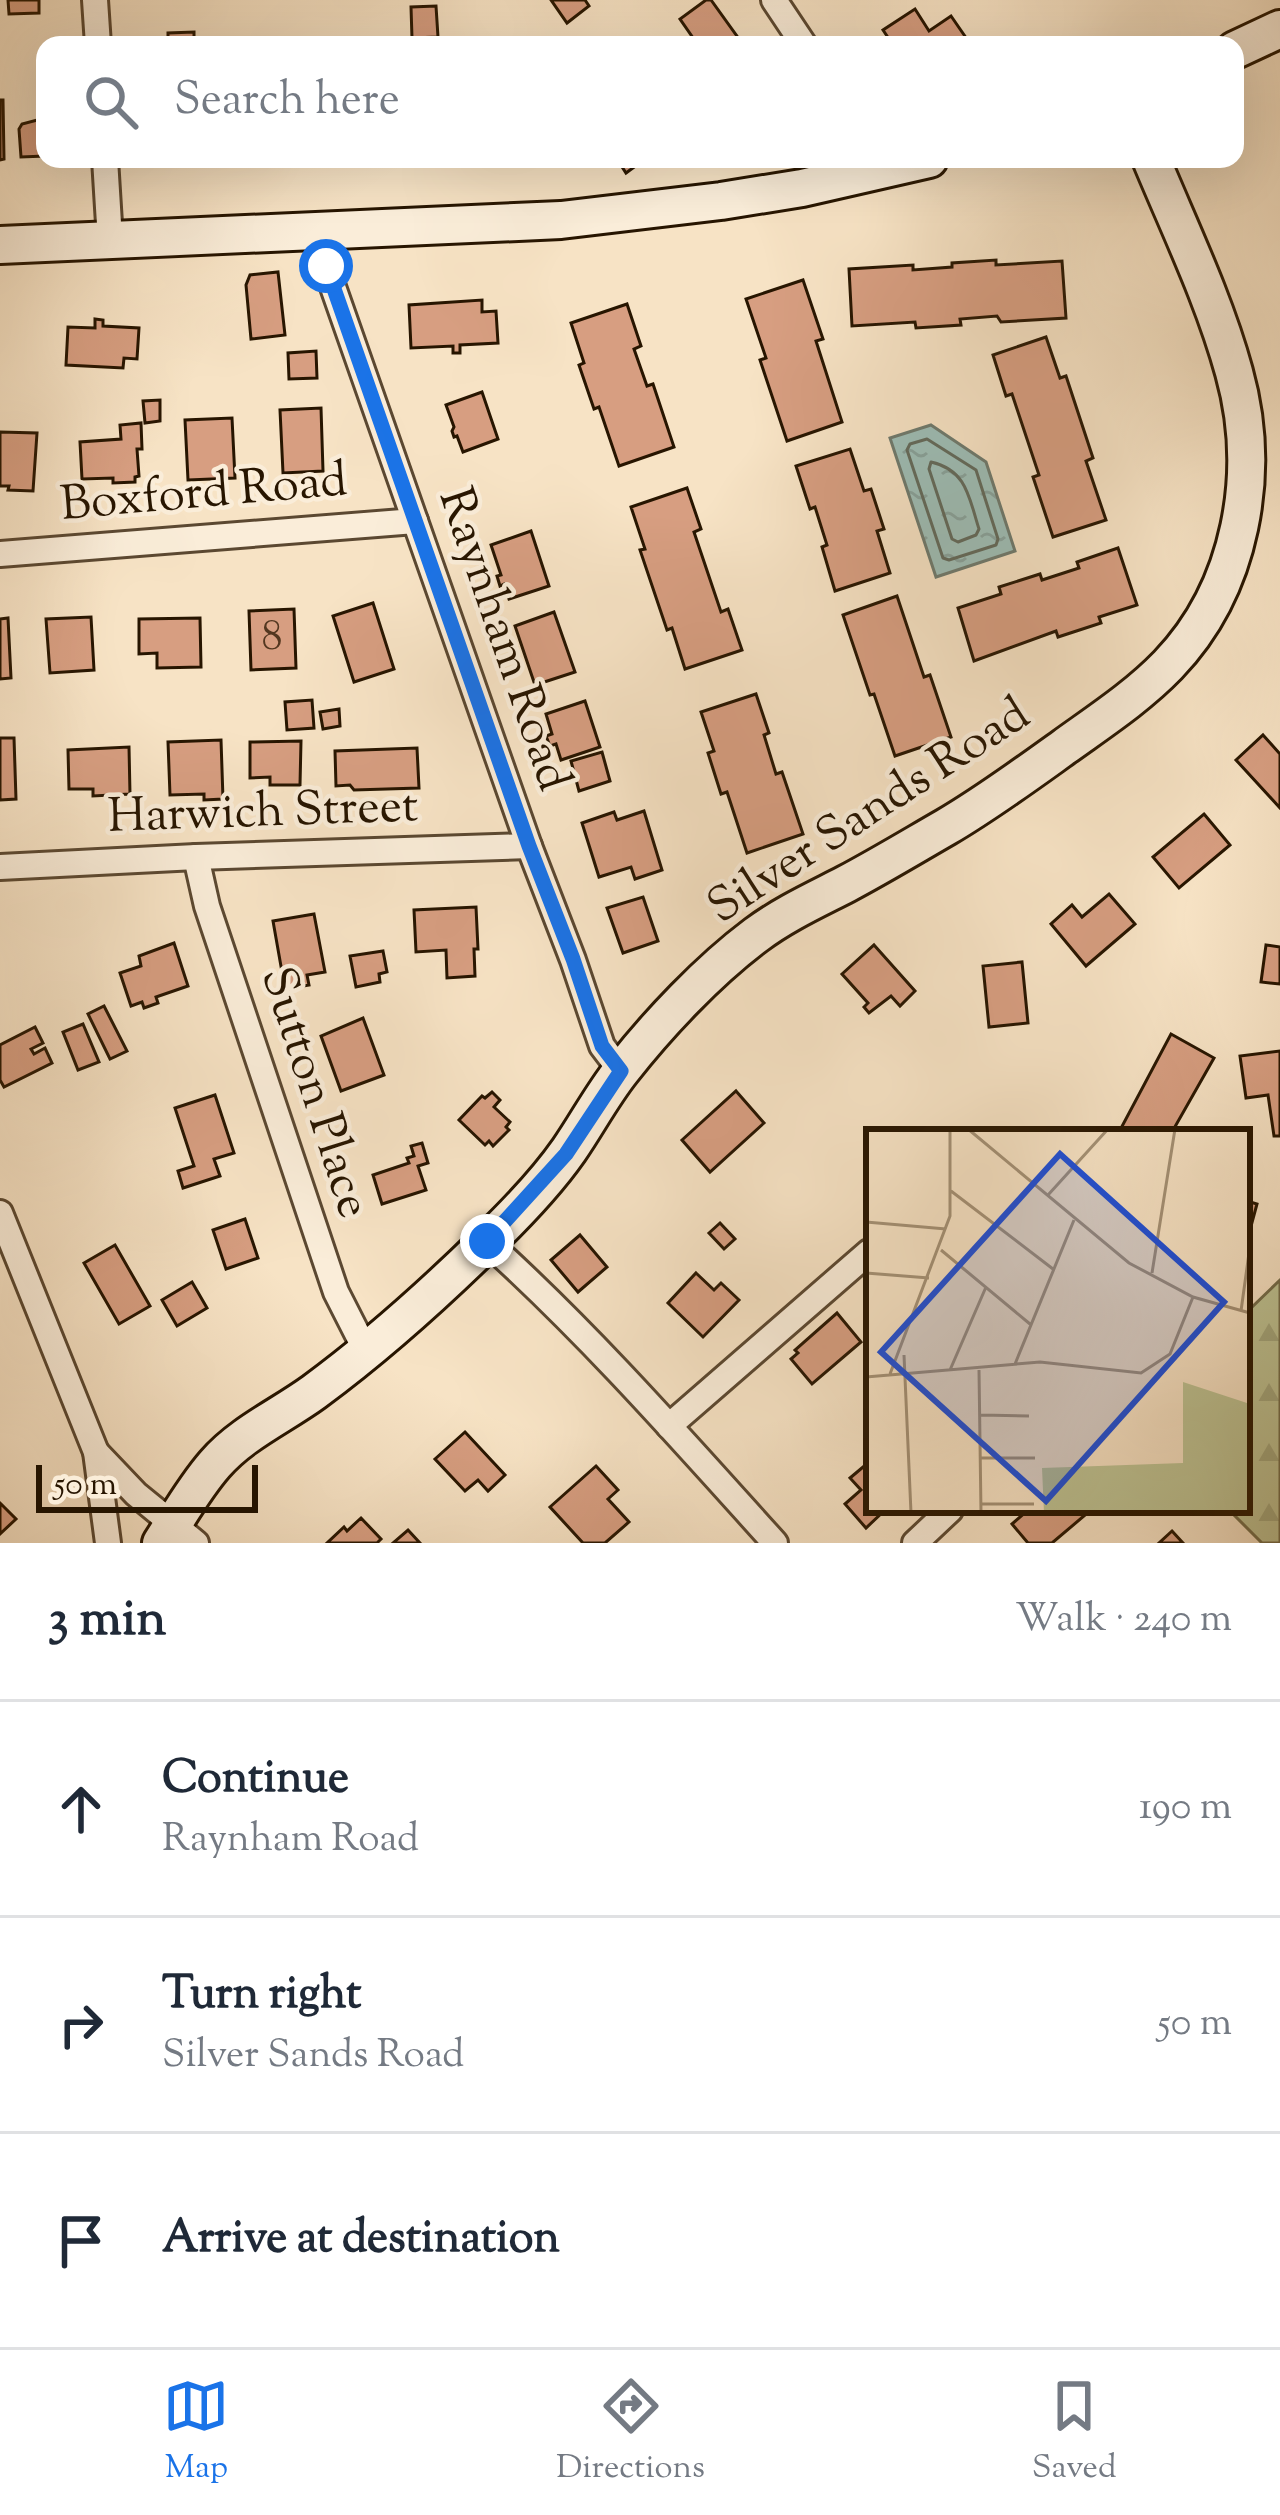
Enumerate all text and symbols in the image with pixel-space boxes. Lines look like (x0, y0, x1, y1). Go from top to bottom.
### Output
search box (36, 36, 1244, 168)
icon: search (78, 69, 144, 135)
text: Search here (174, 70, 400, 135)
route start (299, 239, 353, 293)
street label: Boxford Road (58, 448, 350, 542)
street label: Raynham Road (418, 479, 586, 801)
house number: 8 (261, 609, 283, 669)
street label: Silver Sands Road (695, 683, 1045, 943)
street label: Harwich Street (107, 774, 419, 854)
street label: Sutton Place (240, 959, 386, 1227)
inset map (866, 1129, 1250, 1513)
route end (460, 1214, 514, 1268)
scale bar (36, 1459, 258, 1512)
text: 50 m (54, 1462, 117, 1510)
text: 3 min (48, 1585, 166, 1658)
text: Walk · 240 m (1015, 1593, 1232, 1649)
text: Continue (162, 1748, 349, 1813)
icon: ahead (48, 1776, 114, 1842)
text: 190 m (1139, 1781, 1232, 1837)
text: Raynham Road (162, 1813, 419, 1869)
text: Turn right (162, 1964, 361, 2029)
icon: right (48, 1992, 114, 2058)
text: 50 m (1157, 1997, 1232, 2053)
text: Silver Sands Road (162, 2029, 464, 2085)
icon: arrive (48, 2208, 114, 2274)
text: Arrive at destination (162, 2208, 560, 2273)
tab: Map (163, 2373, 229, 2493)
tab: Directions (556, 2373, 705, 2493)
tab: Saved (1032, 2373, 1117, 2493)

